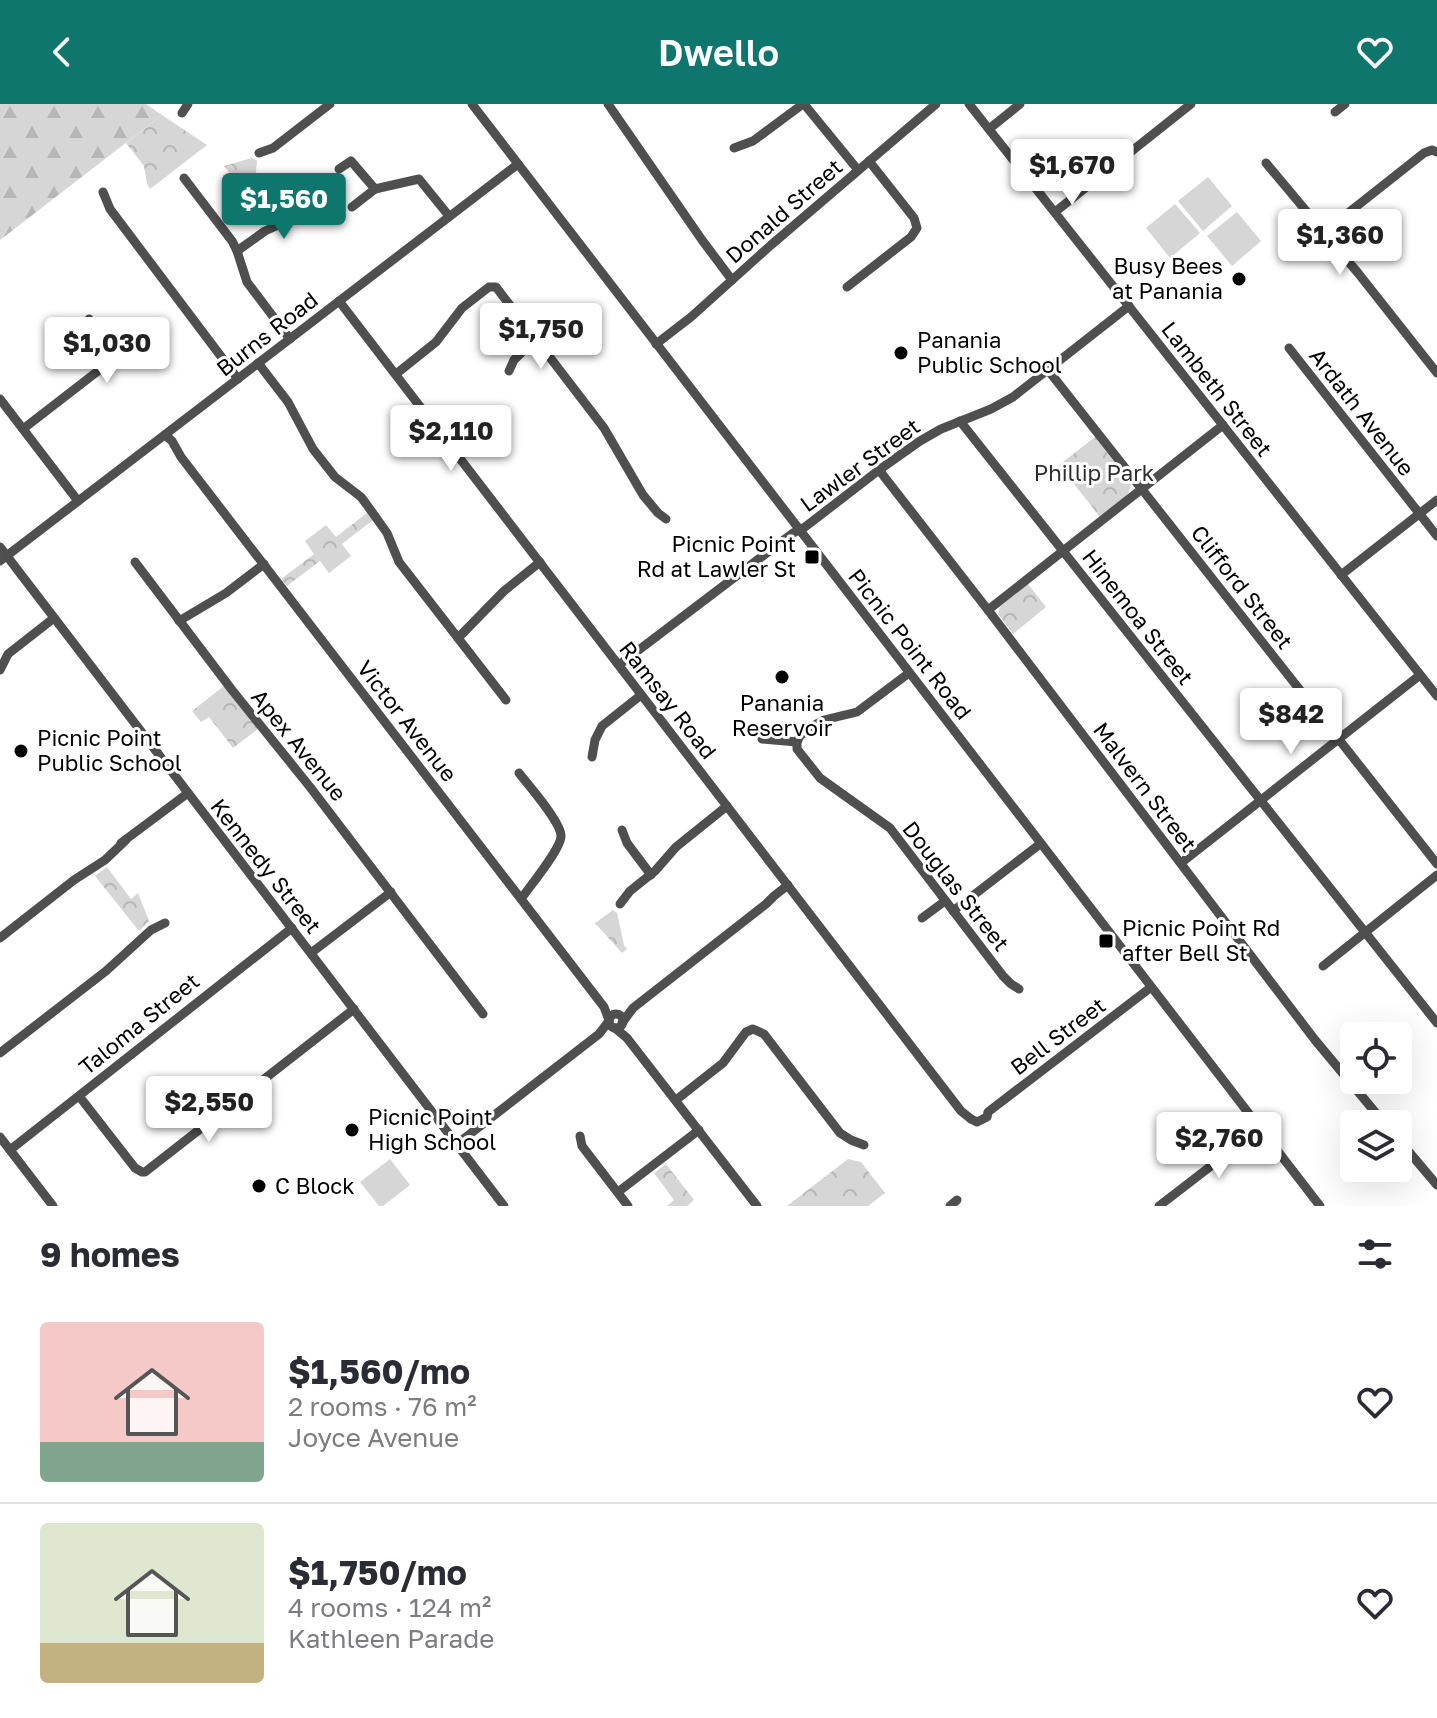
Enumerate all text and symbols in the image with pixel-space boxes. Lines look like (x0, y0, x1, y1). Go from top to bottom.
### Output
icon: back (40, 30, 84, 74)
icon: heart (1353, 30, 1397, 74)
text: Dwello (658, 31, 779, 74)
pin: $1,670 (1007, 139, 1137, 207)
text: $1,670 (1029, 149, 1115, 180)
street label: Donald Street (720, 153, 847, 269)
pin: $1,560 (219, 173, 349, 241)
text: $1,560 (240, 183, 328, 214)
pin: $1,360 (1275, 209, 1405, 277)
text: $1,360 (1296, 219, 1384, 250)
place label: Busy Bees at Panania (1112, 252, 1223, 304)
marker: Busy Bees at Panania (1230, 270, 1248, 288)
street label: Burns Road (211, 286, 323, 382)
pin: $1,750 (476, 303, 606, 371)
text: $1,750 (498, 313, 584, 344)
street label: Lambeth Street (1156, 316, 1278, 462)
pin: $1,030 (42, 317, 172, 385)
place label: Panania Public School (917, 326, 1062, 378)
text: $1,030 (63, 327, 151, 358)
street label: Ardath Avenue (1304, 343, 1421, 481)
marker: Panania Public School (892, 344, 910, 362)
pin: $2,110 (386, 405, 516, 473)
street label: Lawler Street (795, 412, 925, 517)
text: $2,110 (408, 415, 494, 446)
park label: Phillip Park (1034, 459, 1154, 486)
street label: Clifford Street (1186, 519, 1299, 654)
place label: Picnic Point Rd at Lawler St (637, 530, 796, 582)
street label: Hinemoa Street (1077, 544, 1200, 690)
marker: Picnic Point Rd at Lawler St (803, 548, 821, 566)
street label: Picnic Point Road (843, 563, 978, 725)
street label: Ramsay Road (614, 635, 723, 764)
street label: Victor Avenue (352, 655, 463, 787)
marker: Panania Reservoir (773, 668, 791, 686)
street label: Apex Avenue (246, 683, 353, 806)
pin: $842 (1244, 688, 1338, 756)
place label: Panania Reservoir (732, 689, 833, 741)
text: $842 (1258, 698, 1324, 729)
street label: Malvern Street (1088, 717, 1203, 857)
place label: Picnic Point Public School (37, 724, 182, 776)
marker: Picnic Point Public School (12, 742, 30, 760)
street label: Kennedy Street (205, 793, 327, 939)
street label: Douglas Street (897, 815, 1015, 956)
place label: Picnic Point Rd after Bell St (1122, 914, 1280, 966)
marker: Picnic Point Rd after Bell St (1097, 932, 1115, 950)
street label: Taloma Street (73, 967, 204, 1080)
street label: Bell Street (1005, 991, 1111, 1080)
map controls (1340, 1022, 1412, 1182)
button: locate (1340, 1022, 1412, 1094)
pin: $2,550 (144, 1076, 274, 1144)
text: $2,550 (164, 1086, 254, 1117)
place label: Picnic Point High School (368, 1103, 496, 1155)
button: layers (1340, 1110, 1412, 1182)
pin: $2,760 (1154, 1112, 1284, 1180)
marker: Picnic Point High School (343, 1121, 361, 1139)
text: $2,760 (1174, 1122, 1264, 1153)
place label: C Block (275, 1172, 355, 1199)
marker: C Block (250, 1177, 268, 1195)
icon: filters (1353, 1232, 1397, 1276)
text: 9 homes (40, 1234, 180, 1274)
text: $1,560/mo (288, 1351, 470, 1391)
icon: home (104, 1354, 200, 1450)
icon: heart (1353, 1380, 1397, 1424)
text: 2 rooms · 76 m² (288, 1391, 477, 1422)
text: Joyce Avenue (288, 1422, 459, 1453)
text: $1,750/mo (288, 1552, 467, 1592)
icon: home (104, 1555, 200, 1651)
icon: heart (1353, 1581, 1397, 1625)
text: 4 rooms · 124 m² (288, 1592, 491, 1623)
text: Kathleen Parade (288, 1623, 494, 1654)

